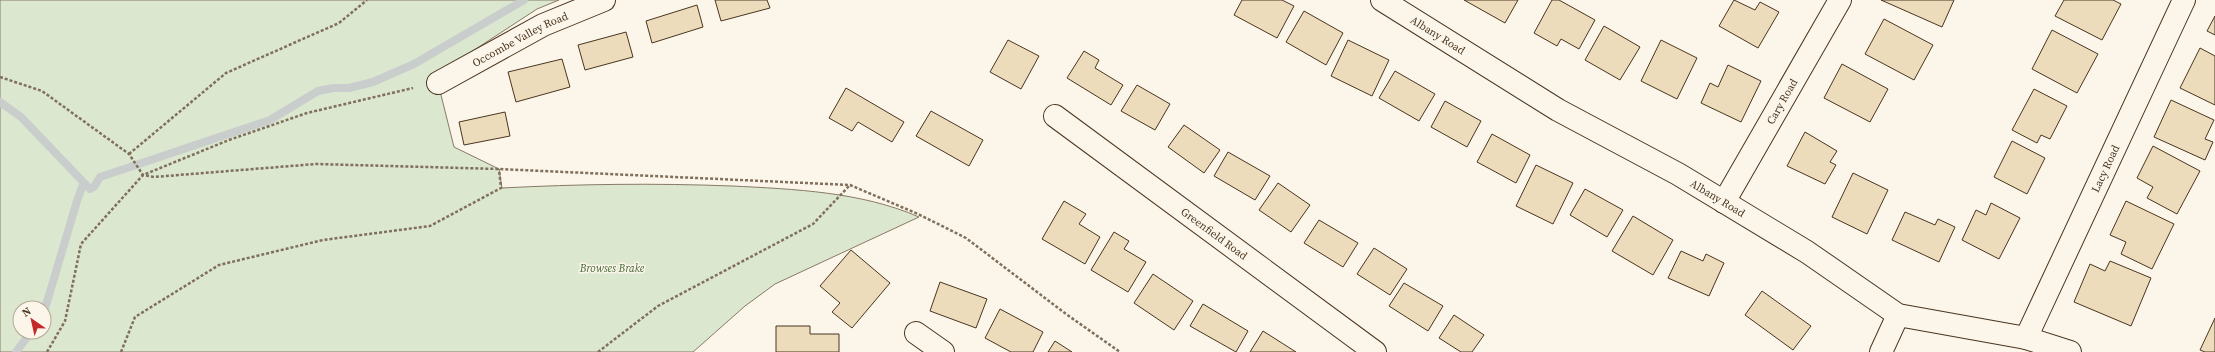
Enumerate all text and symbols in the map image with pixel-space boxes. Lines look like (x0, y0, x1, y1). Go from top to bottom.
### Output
street label: Occombe Valley Road (469, 8, 571, 70)
street label: Albany Road (1408, 12, 1469, 58)
street label: Cary Road (1763, 75, 1801, 127)
street label: Lacy Road (2088, 142, 2123, 195)
street label: Albany Road (1687, 176, 1749, 221)
street label: Greenfield Road (1178, 204, 1251, 264)
park label: Browses Brake (579, 261, 645, 276)
north arrow (12, 300, 52, 340)
text: N (19, 304, 34, 321)

